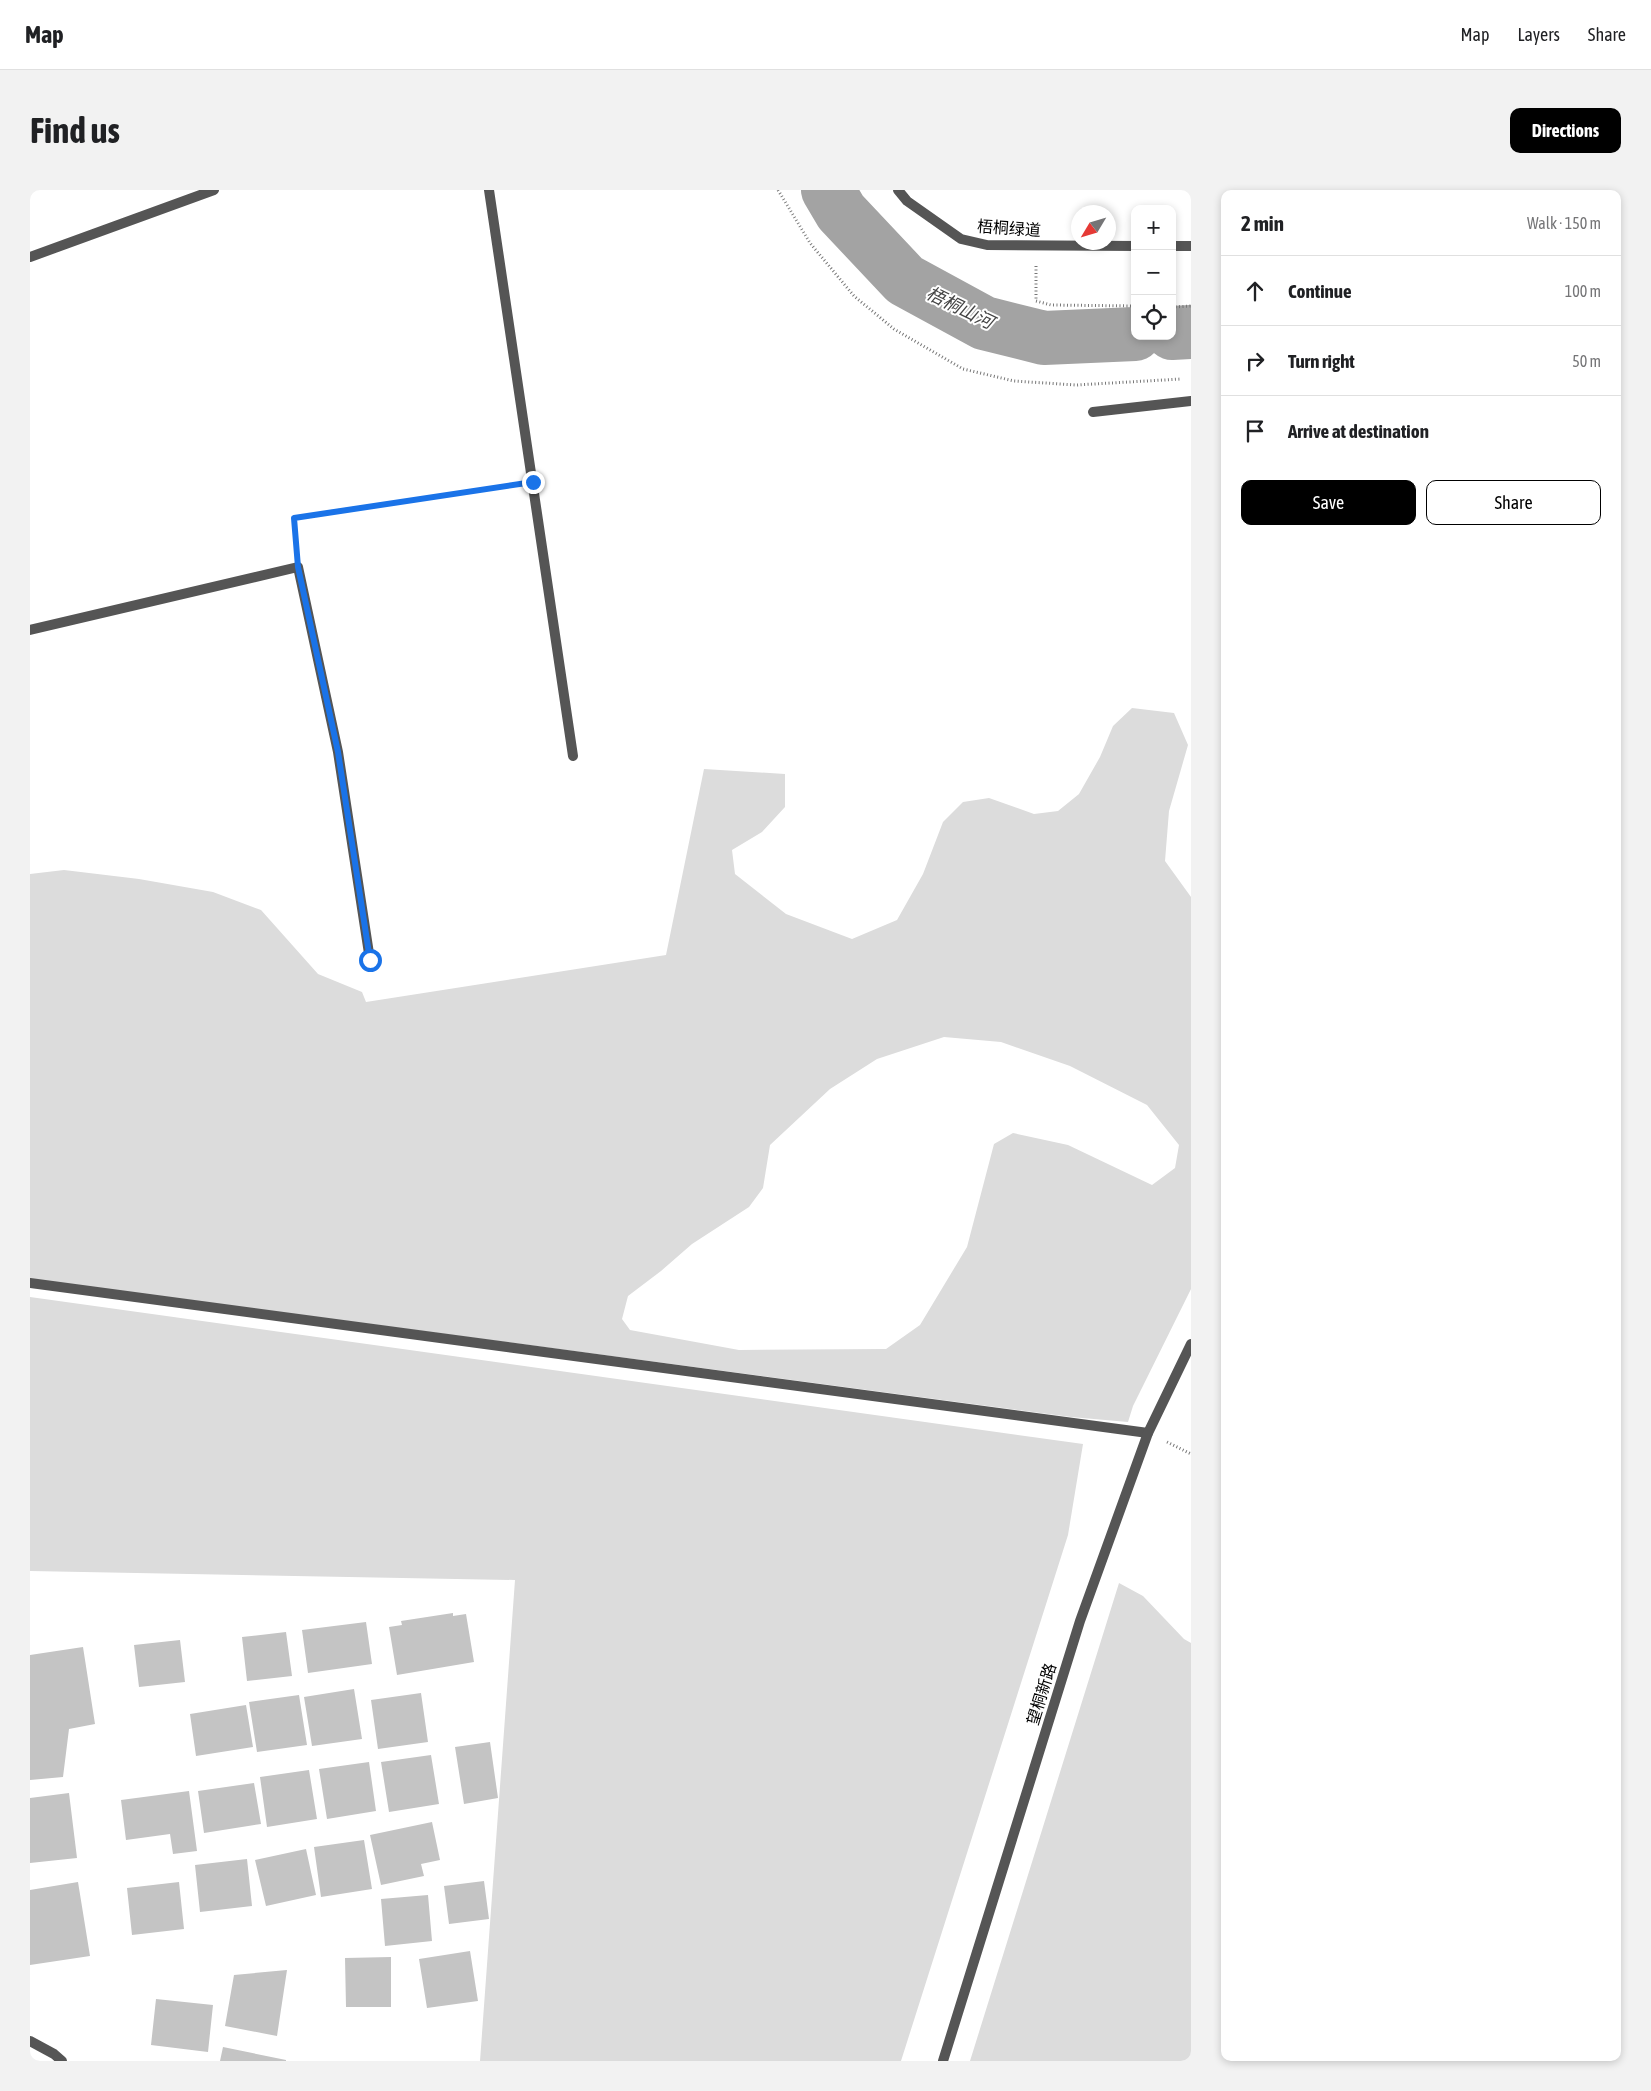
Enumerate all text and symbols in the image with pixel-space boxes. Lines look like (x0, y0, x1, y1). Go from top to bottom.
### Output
text: Map (25, 21, 64, 48)
text: Map (1460, 24, 1489, 45)
text: Layers (1517, 24, 1560, 45)
text: Share (1588, 24, 1626, 45)
button: Directions (1510, 108, 1621, 153)
text: Find us (30, 110, 120, 150)
north arrow (1071, 205, 1116, 250)
map controls (1131, 205, 1176, 340)
button: + (1131, 205, 1176, 250)
text: 2 min (1241, 211, 1284, 235)
text: Walk · 150 m (1527, 214, 1601, 232)
street label: 梧桐绿道 (976, 217, 1042, 239)
button: − (1131, 250, 1176, 295)
icon: ahead (1241, 277, 1269, 305)
text: Continue (1288, 280, 1352, 302)
water label: 梧桐山河 (923, 282, 1000, 334)
text: 100 m (1565, 282, 1601, 300)
button: locate (1131, 295, 1176, 340)
icon: right (1241, 347, 1269, 375)
text: Turn right (1288, 350, 1355, 372)
text: 50 m (1572, 352, 1601, 370)
icon: arrive (1241, 417, 1269, 445)
text: Arrive at destination (1288, 420, 1429, 442)
route end (522, 471, 545, 494)
button: Save (1241, 480, 1416, 525)
button: Share (1426, 480, 1601, 525)
route start (359, 949, 382, 972)
street label: 望桐新路 (1023, 1661, 1059, 1727)

